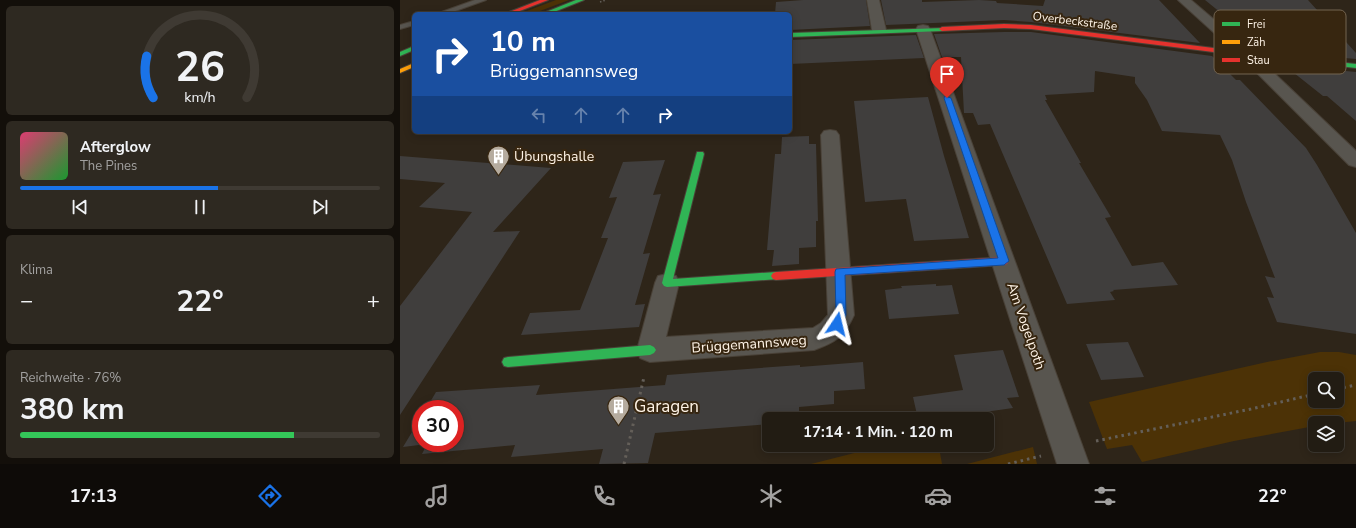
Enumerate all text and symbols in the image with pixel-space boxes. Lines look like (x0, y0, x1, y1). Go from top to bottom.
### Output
street label: Overbeckstraße (1032, 8, 1118, 34)
legend (1214, 10, 1346, 74)
text: Frei (1247, 17, 1265, 32)
text: 10 m (490, 23, 556, 61)
icon: right (424, 28, 476, 80)
text: Zäh (1247, 35, 1265, 50)
text: 26 (175, 39, 225, 96)
text: Stau (1247, 53, 1270, 68)
pin (930, 57, 964, 98)
text: Brüggemannsweg (490, 59, 638, 83)
icon: arrive (936, 63, 958, 85)
text: km/h (184, 88, 216, 107)
icon: left (528, 104, 550, 126)
icon: ahead (570, 104, 592, 126)
icon: ahead (612, 104, 634, 126)
icon: right (654, 104, 676, 126)
text: Afterglow (80, 137, 151, 157)
building icon: Übungshalle (486, 143, 512, 176)
place label: Übungshalle (514, 147, 594, 166)
text: The Pines (80, 157, 137, 175)
icon: previous (69, 196, 91, 218)
icon: pause (189, 196, 211, 218)
icon: next (309, 196, 331, 218)
text: Klima (20, 261, 53, 279)
street label: Am Vogelpoth (1002, 280, 1050, 372)
text: 22° (176, 281, 224, 322)
text: − (20, 286, 33, 316)
text: + (367, 286, 380, 316)
position arrow (816, 303, 858, 345)
street label: Brüggemannsweg (691, 330, 807, 358)
text: Reichweite · 76% (20, 369, 121, 387)
map controls (1308, 372, 1344, 452)
button: search (1308, 372, 1344, 408)
text: 380 km (20, 389, 125, 430)
building icon: Garagen (605, 393, 631, 426)
place label: Garagen (634, 395, 699, 418)
speed limit sign: 30 (412, 400, 464, 452)
button: layers (1308, 416, 1344, 452)
text: 17:14 · 1 Min. · 120 m (803, 422, 953, 442)
icon: directions (256, 482, 284, 510)
icon: music (423, 482, 451, 510)
icon: phone (590, 482, 618, 510)
icon: climate (757, 482, 785, 510)
icon: car (924, 482, 952, 510)
icon: filters (1091, 482, 1119, 510)
text: 17:13 (69, 484, 117, 508)
text: 22° (1258, 484, 1286, 508)

